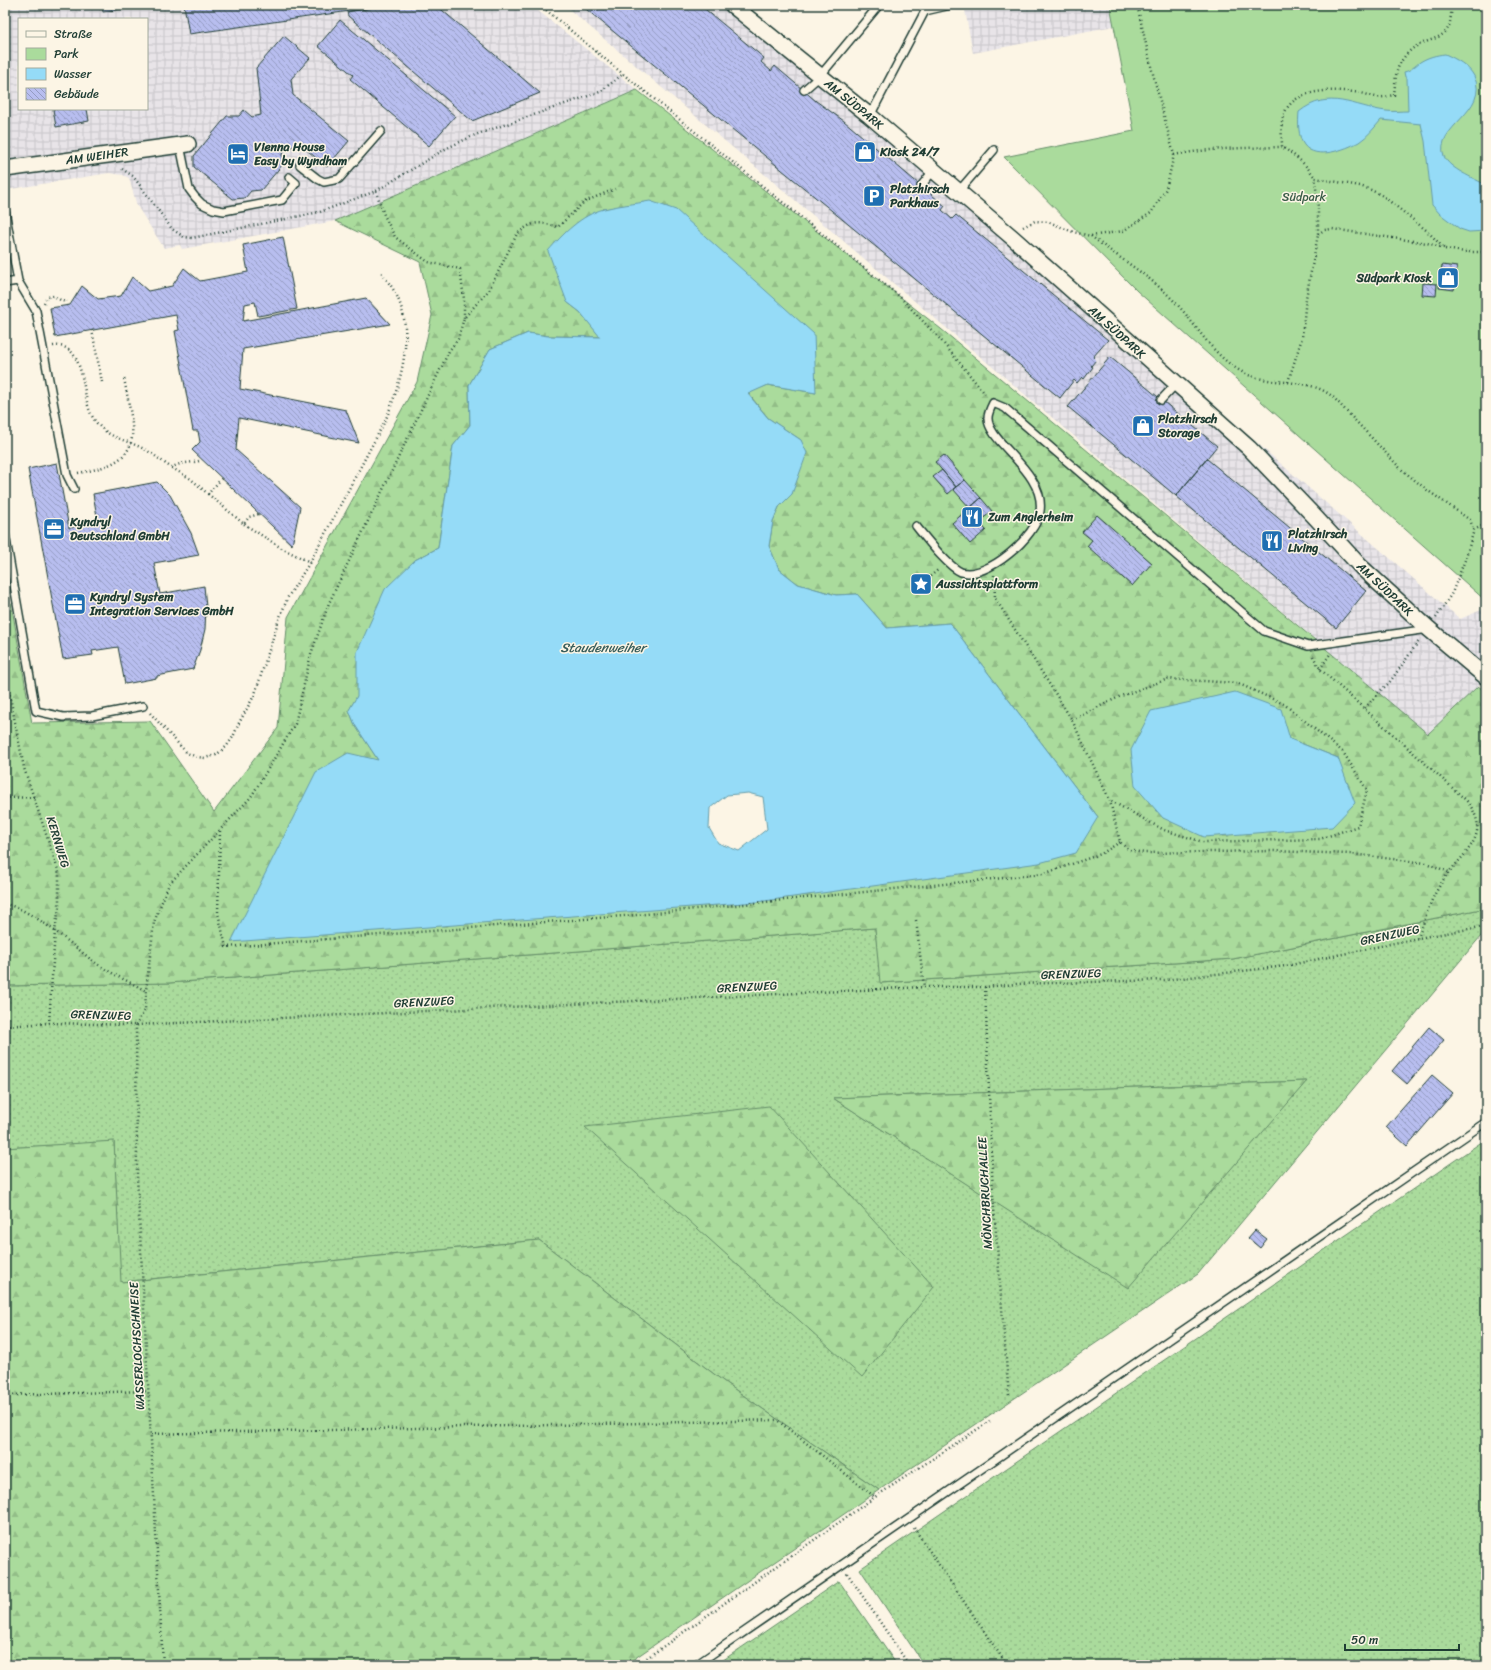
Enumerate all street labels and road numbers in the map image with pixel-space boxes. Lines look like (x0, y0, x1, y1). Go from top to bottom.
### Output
street label: AM SÜDPARK (818, 72, 890, 136)
street label: AM WEIHER (63, 141, 130, 171)
street label: AM SÜDPARK (1082, 299, 1152, 365)
street label: AM SÜDPARK (1350, 556, 1419, 622)
street label: KERNWEG (40, 813, 76, 871)
street label: GRENZWEG (1358, 918, 1422, 952)
street label: GRENZWEG (1040, 962, 1102, 986)
street label: GRENZWEG (716, 974, 778, 1000)
street label: GRENZWEG (393, 989, 455, 1015)
street label: GRENZWEG (70, 1003, 132, 1027)
street label: MÖNCHBRUCHALLEE (971, 1135, 999, 1250)
street label: WASSERLOCHSCHNEISE (123, 1280, 151, 1411)

